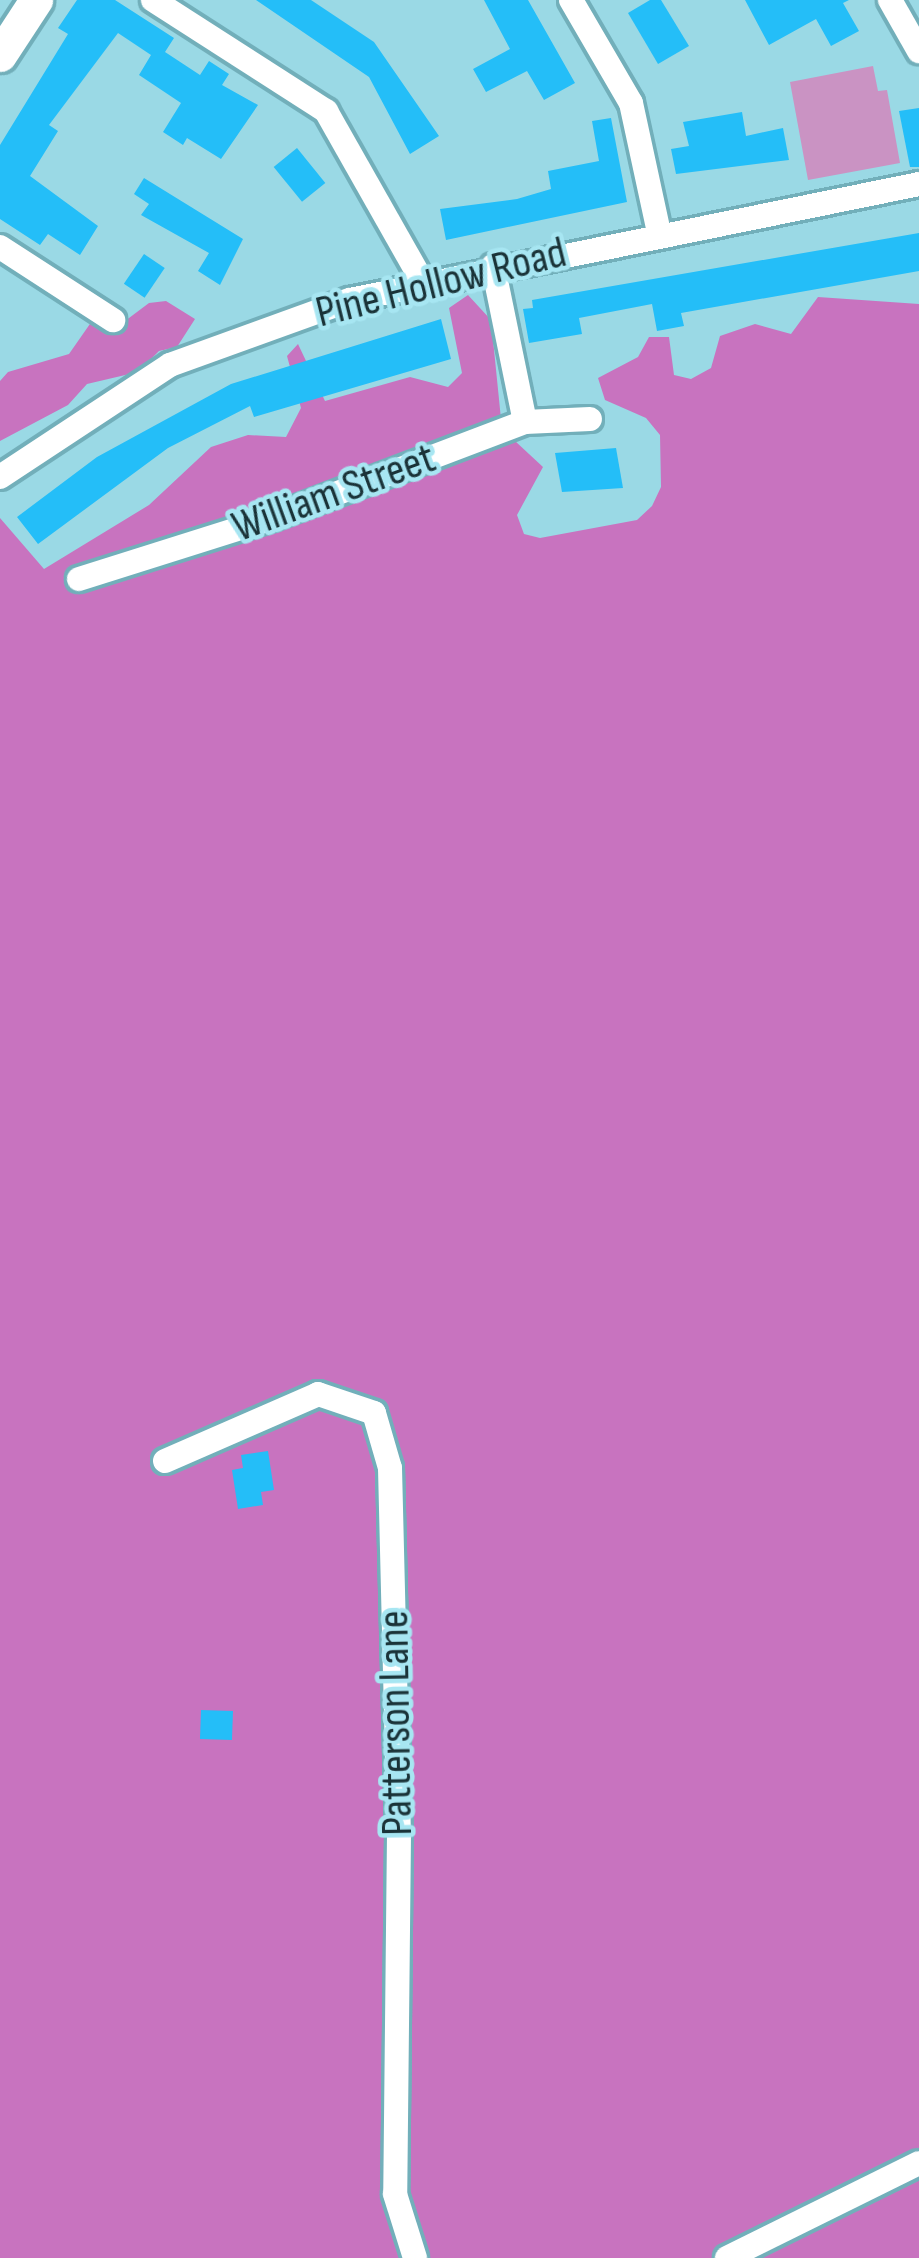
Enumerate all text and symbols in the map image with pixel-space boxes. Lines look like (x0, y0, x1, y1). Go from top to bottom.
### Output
street label: Pine Hollow Road (310, 226, 572, 340)
street label: William Street (225, 431, 443, 555)
street label: Patterson Lane (367, 1610, 425, 1836)

